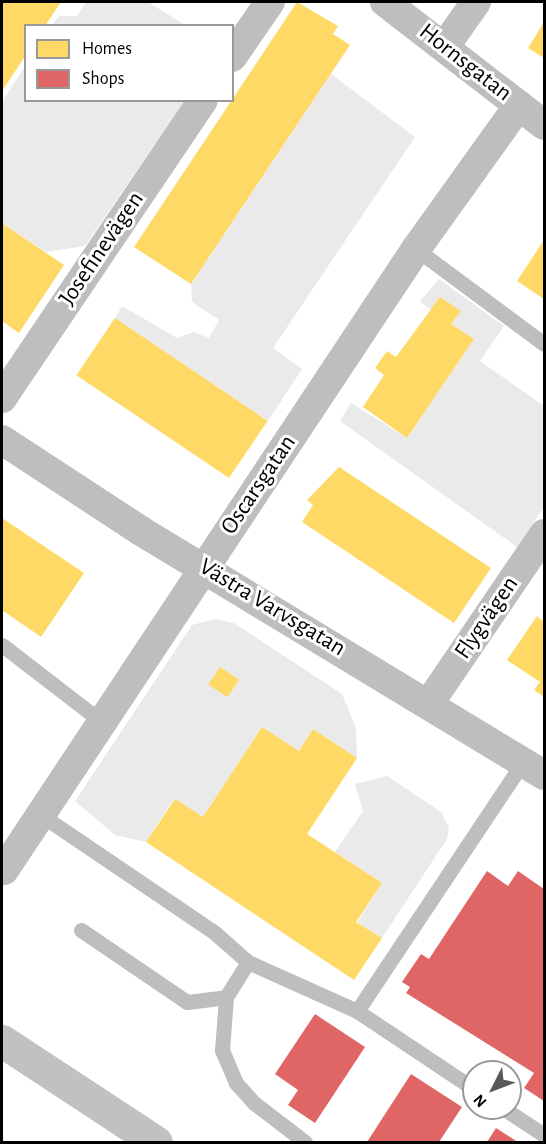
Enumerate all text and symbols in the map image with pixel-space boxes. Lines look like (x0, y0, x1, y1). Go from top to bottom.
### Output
street label: Hornsgatan (413, 18, 517, 108)
legend (24, 24, 234, 102)
text: Homes (82, 40, 132, 58)
text: Shops (82, 70, 124, 88)
street label: Josefinevägen (53, 186, 151, 312)
street label: Oscarsgatan (215, 430, 303, 540)
street label: Västra Varvsgatan (193, 553, 351, 663)
street label: Flygvägen (449, 571, 525, 665)
north arrow (462, 1060, 522, 1120)
text: N (470, 1091, 490, 1110)

